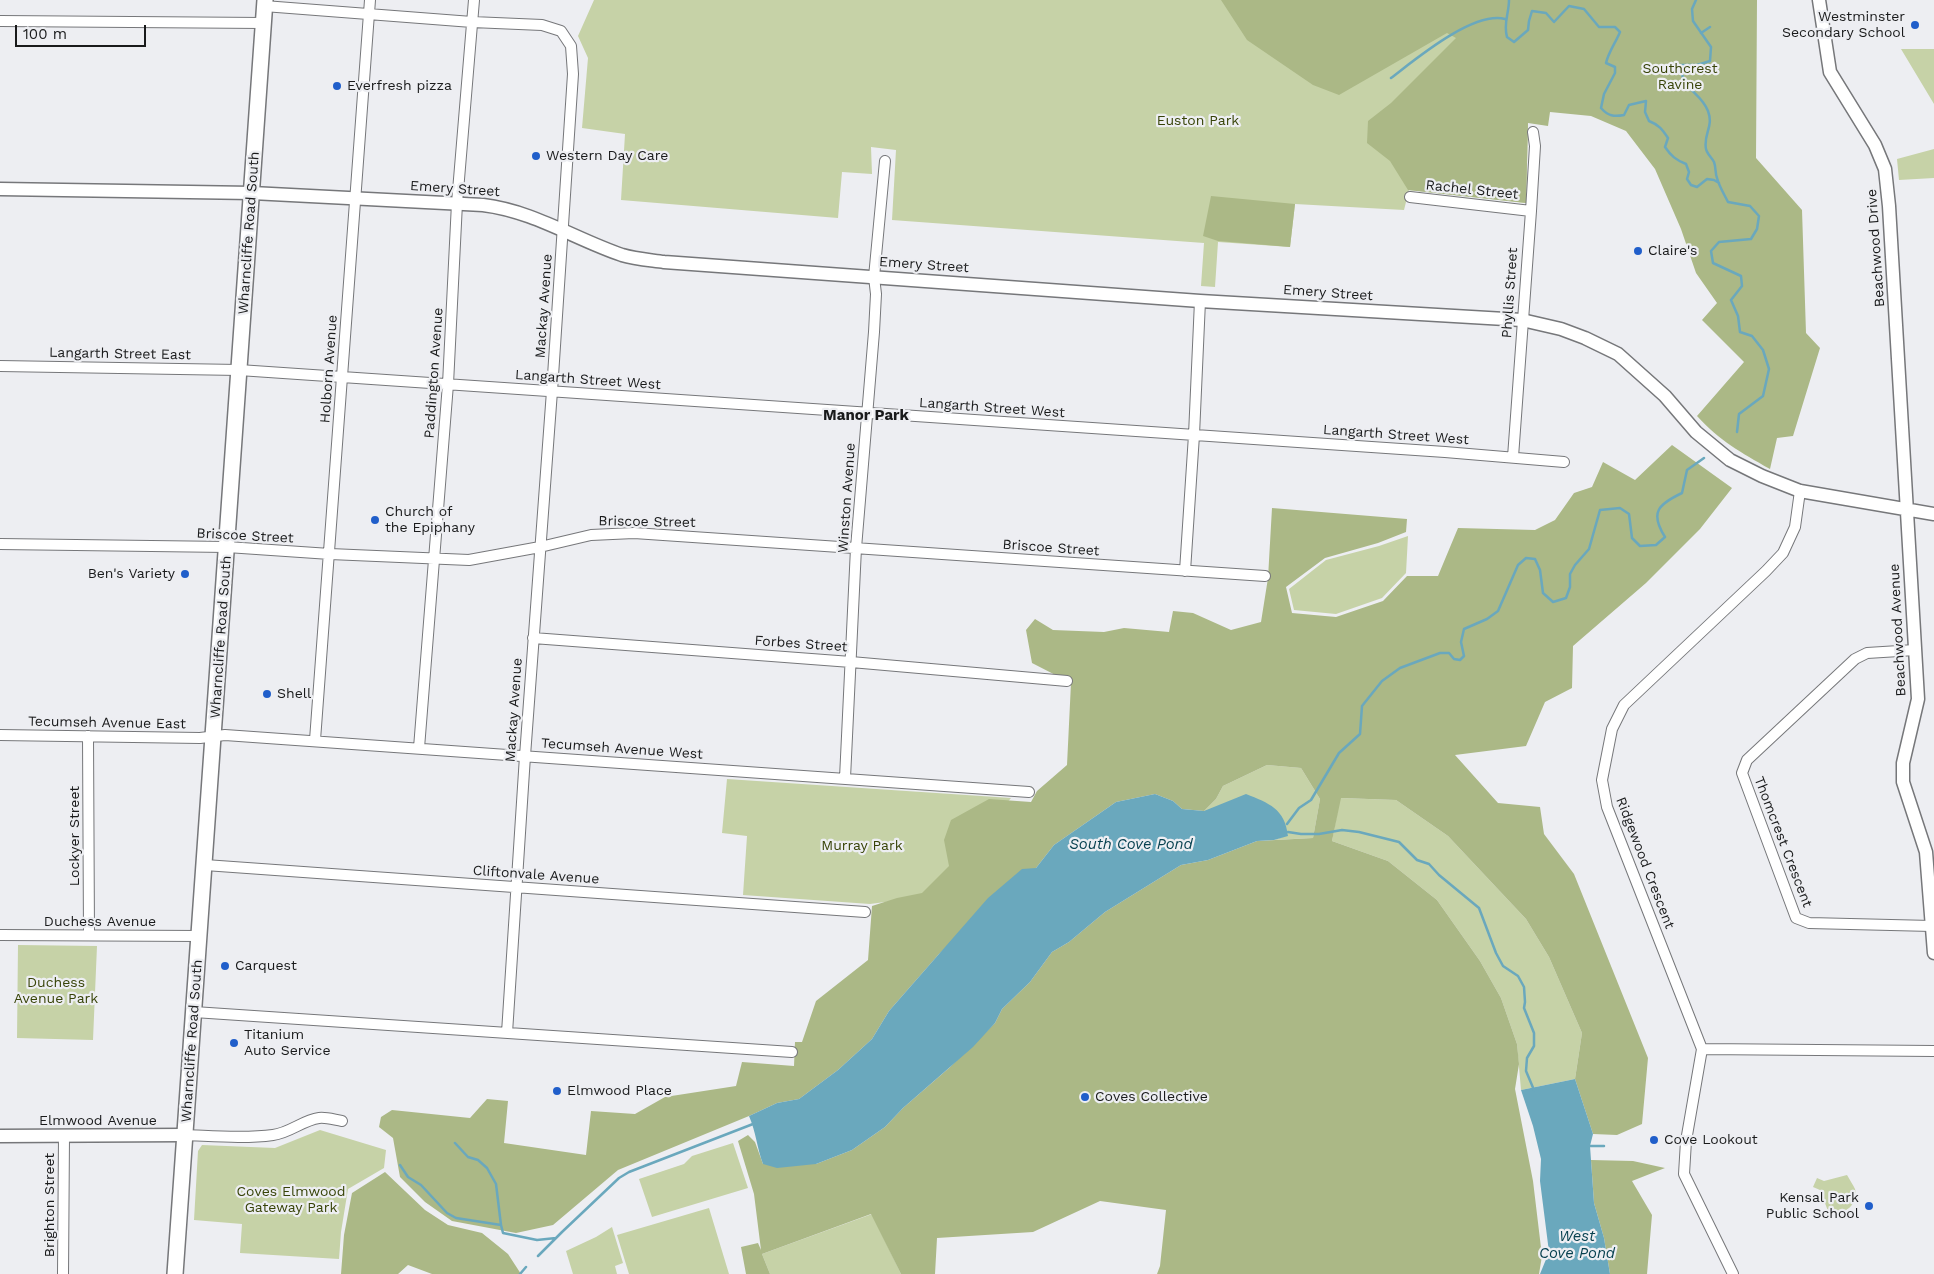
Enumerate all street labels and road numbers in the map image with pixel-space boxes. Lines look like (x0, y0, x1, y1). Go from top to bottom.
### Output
street label: Wharncliffe Road South (235, 151, 263, 315)
street label: Emery Street (409, 177, 501, 201)
street label: Rachel Street (1425, 177, 1519, 203)
street label: Beachwood Drive (1863, 188, 1889, 308)
street label: Phyllis Street (1498, 247, 1522, 339)
street label: Mackay Avenue (532, 253, 556, 359)
street label: Emery Street (878, 253, 970, 277)
street label: Emery Street (1282, 281, 1374, 305)
street label: Paddington Avenue (421, 307, 447, 439)
street label: Holborn Avenue (317, 314, 341, 424)
street label: Langarth Street East (49, 344, 191, 364)
street label: Langarth Street West (515, 367, 661, 393)
street label: Langarth Street West (919, 395, 1065, 421)
street label: Langarth Street West (1323, 422, 1469, 448)
street label: Winston Avenue (835, 442, 859, 554)
street label: Briscoe Street (598, 513, 696, 531)
street label: Briscoe Street (196, 525, 294, 547)
street label: Briscoe Street (1002, 536, 1100, 560)
street label: Wharncliffe Road South (207, 555, 235, 719)
street label: Beachwood Avenue (1886, 563, 1910, 697)
street label: Forbes Street (754, 632, 848, 656)
street label: Mackay Avenue (502, 657, 526, 763)
street label: Tecumseh Avenue East (28, 713, 186, 733)
street label: Tecumseh Avenue West (540, 735, 704, 763)
street label: Thomcrest Crescent (1750, 774, 1816, 910)
street label: Lockyer Street (67, 786, 83, 886)
street label: Ridgewood Crescent (1612, 795, 1678, 931)
street label: Cliftonvale Avenue (472, 862, 600, 888)
street label: Duchess Avenue (44, 914, 156, 930)
street label: Wharncliffe Road South (178, 959, 206, 1123)
street label: Elmwood Avenue (39, 1113, 157, 1129)
street label: Brighton Street (42, 1153, 58, 1257)

